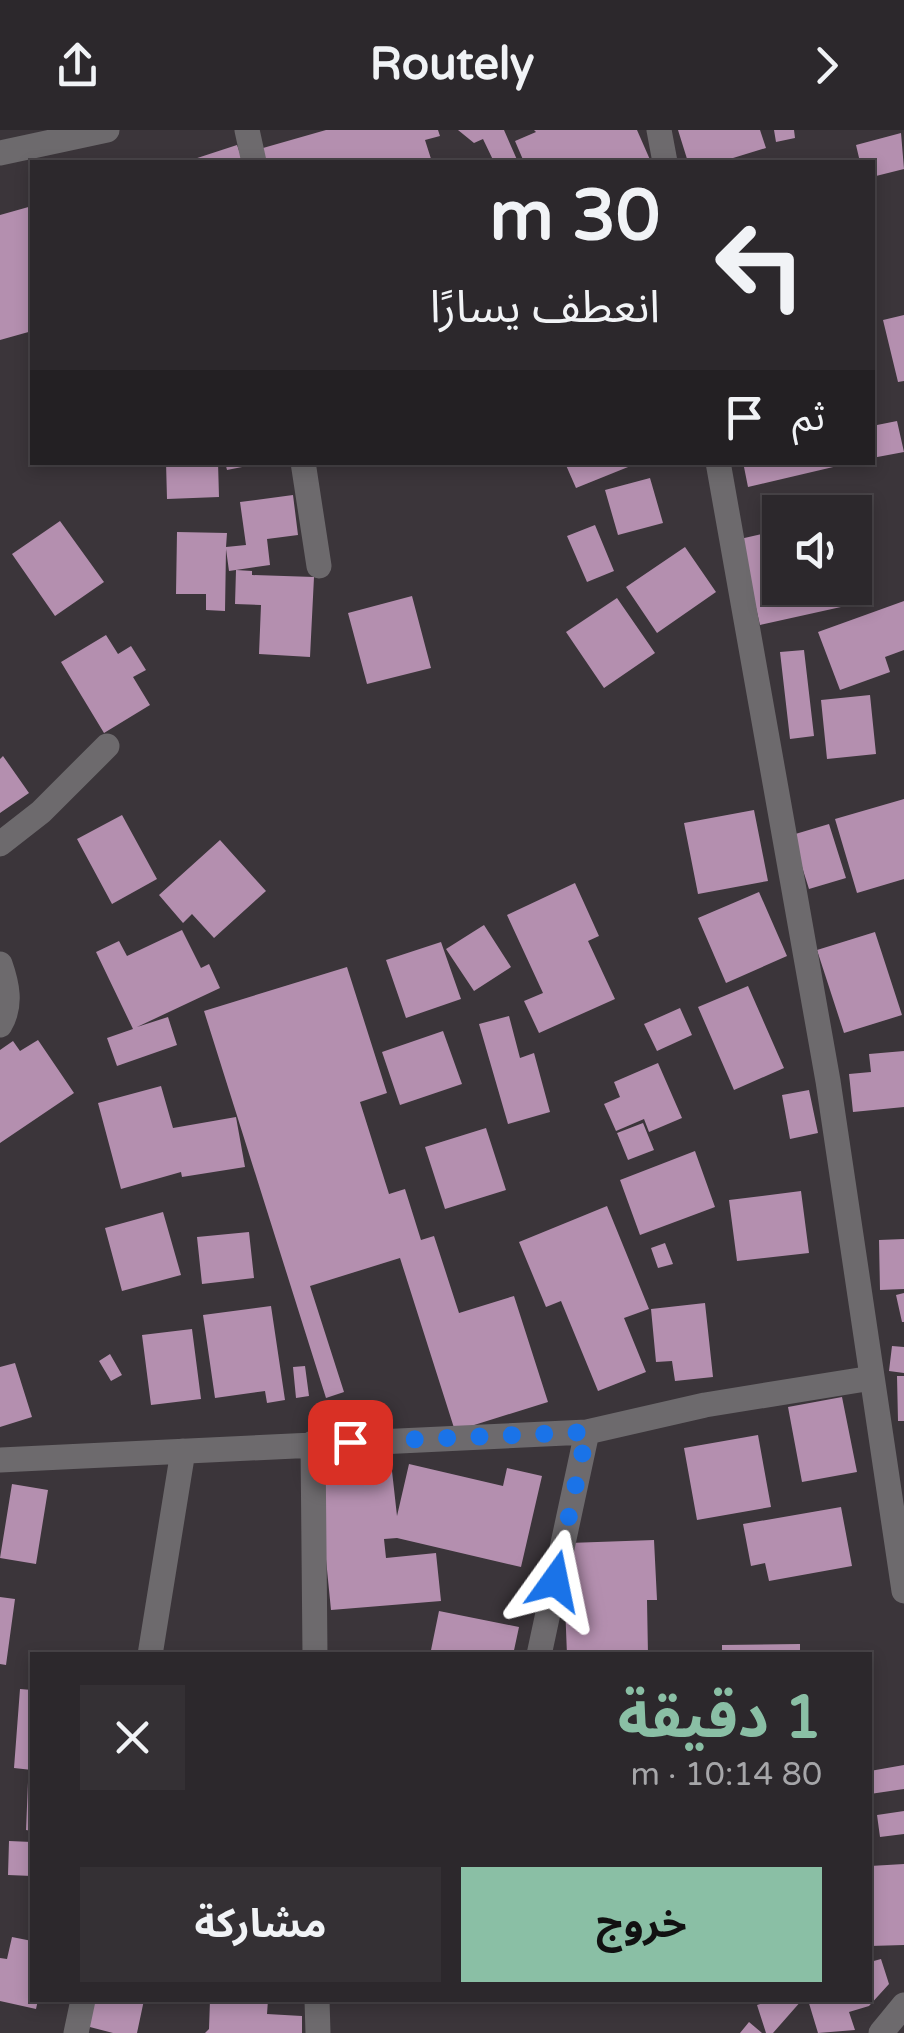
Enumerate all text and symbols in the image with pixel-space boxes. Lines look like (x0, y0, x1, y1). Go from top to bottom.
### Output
icon: share (50, 38, 105, 93)
text: Routely (370, 38, 534, 92)
icon: forward (799, 38, 854, 93)
text: 30 m (490, 175, 660, 259)
icon: left (695, 200, 825, 330)
text: انعطف يسارًا (430, 281, 660, 335)
icon: arrive (717, 390, 772, 445)
text: ثم (792, 395, 825, 441)
map controls (762, 495, 872, 605)
button: sound (762, 495, 872, 605)
pin (308, 1400, 393, 1485)
icon: arrive (323, 1415, 378, 1470)
position arrow (503, 1529, 607, 1633)
text: 1 دقيقة (618, 1682, 822, 1754)
button: close (80, 1685, 185, 1790)
text: 80 m · 10:14 (630, 1756, 822, 1794)
button: مشاركة (80, 1867, 441, 1982)
button: خروج (461, 1867, 822, 1982)

